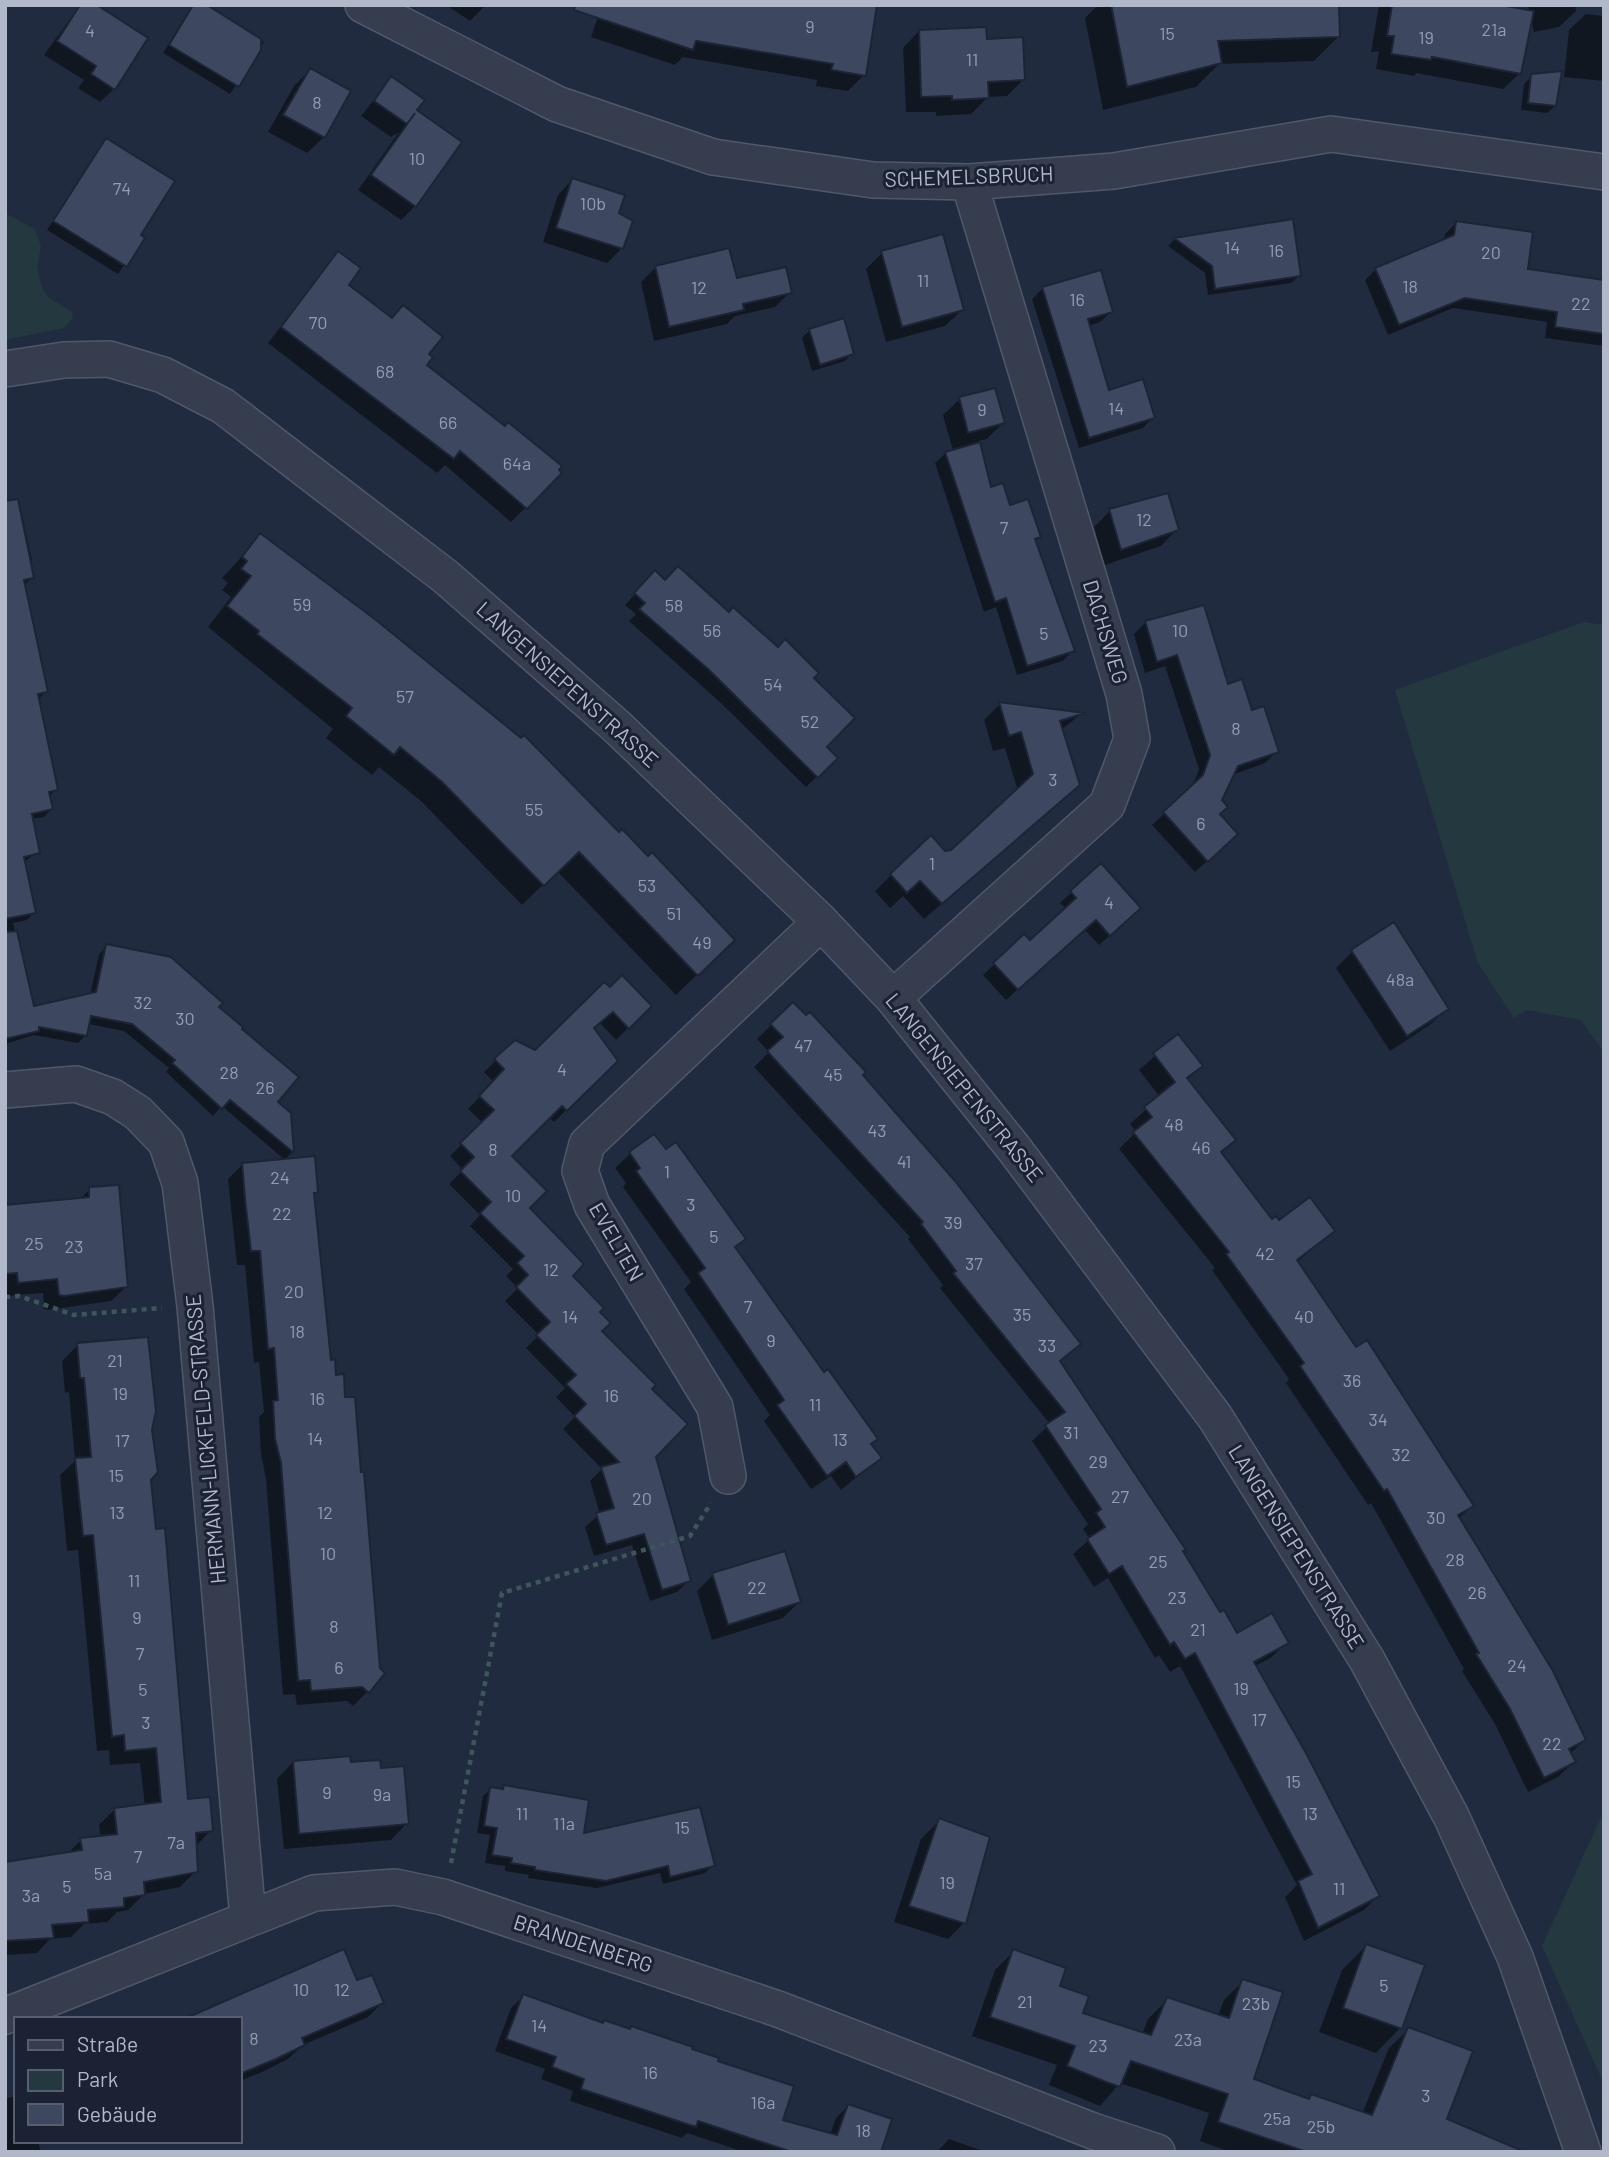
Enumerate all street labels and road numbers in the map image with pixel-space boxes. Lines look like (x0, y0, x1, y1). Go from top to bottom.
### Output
street label: SCHEMELSBRUCH (884, 160, 1054, 191)
street label: DACHSWEG (1079, 577, 1134, 687)
street label: LANGENSIEPENSTRASSE (472, 596, 664, 772)
street label: LANGENSIEPENSTRASSE (881, 988, 1049, 1187)
street label: EVELTEN (585, 1197, 650, 1285)
street label: HERMANN-LICKFELD-STRASSE (179, 1293, 230, 1585)
street label: LANGENSIEPENSTRASSE (1224, 1440, 1370, 1653)
street label: BRANDENBERG (511, 1908, 656, 1977)

